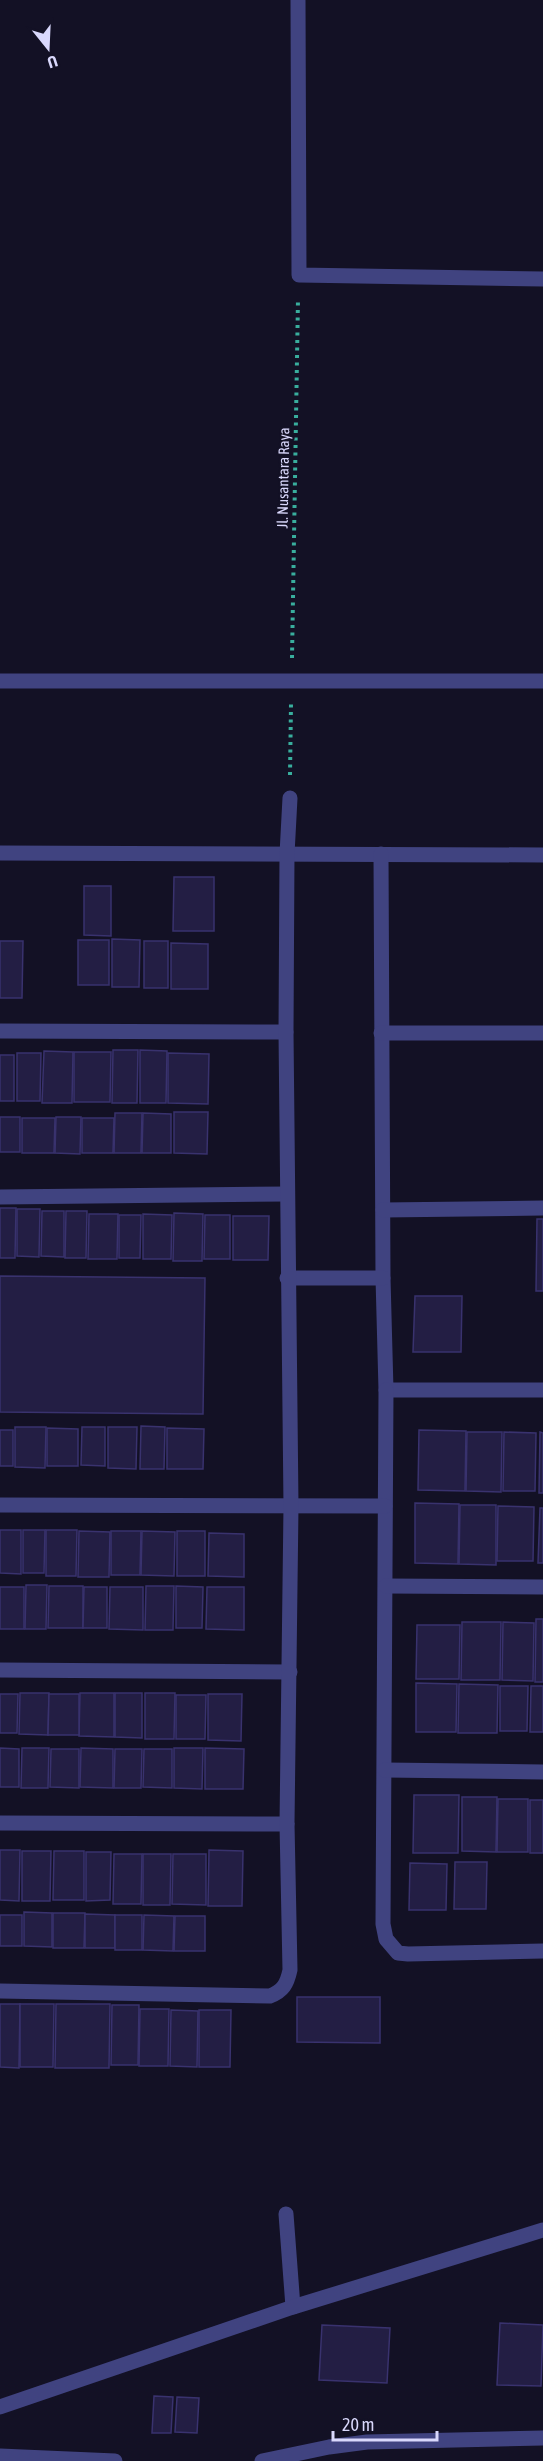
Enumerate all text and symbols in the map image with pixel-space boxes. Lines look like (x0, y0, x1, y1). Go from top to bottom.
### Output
north arrow (18, 18, 78, 78)
text: U (45, 52, 60, 72)
street label: Jl. Nusantara Raya (274, 427, 292, 529)
scale bar (333, 2404, 436, 2442)
text: 20 m (342, 2414, 374, 2435)

